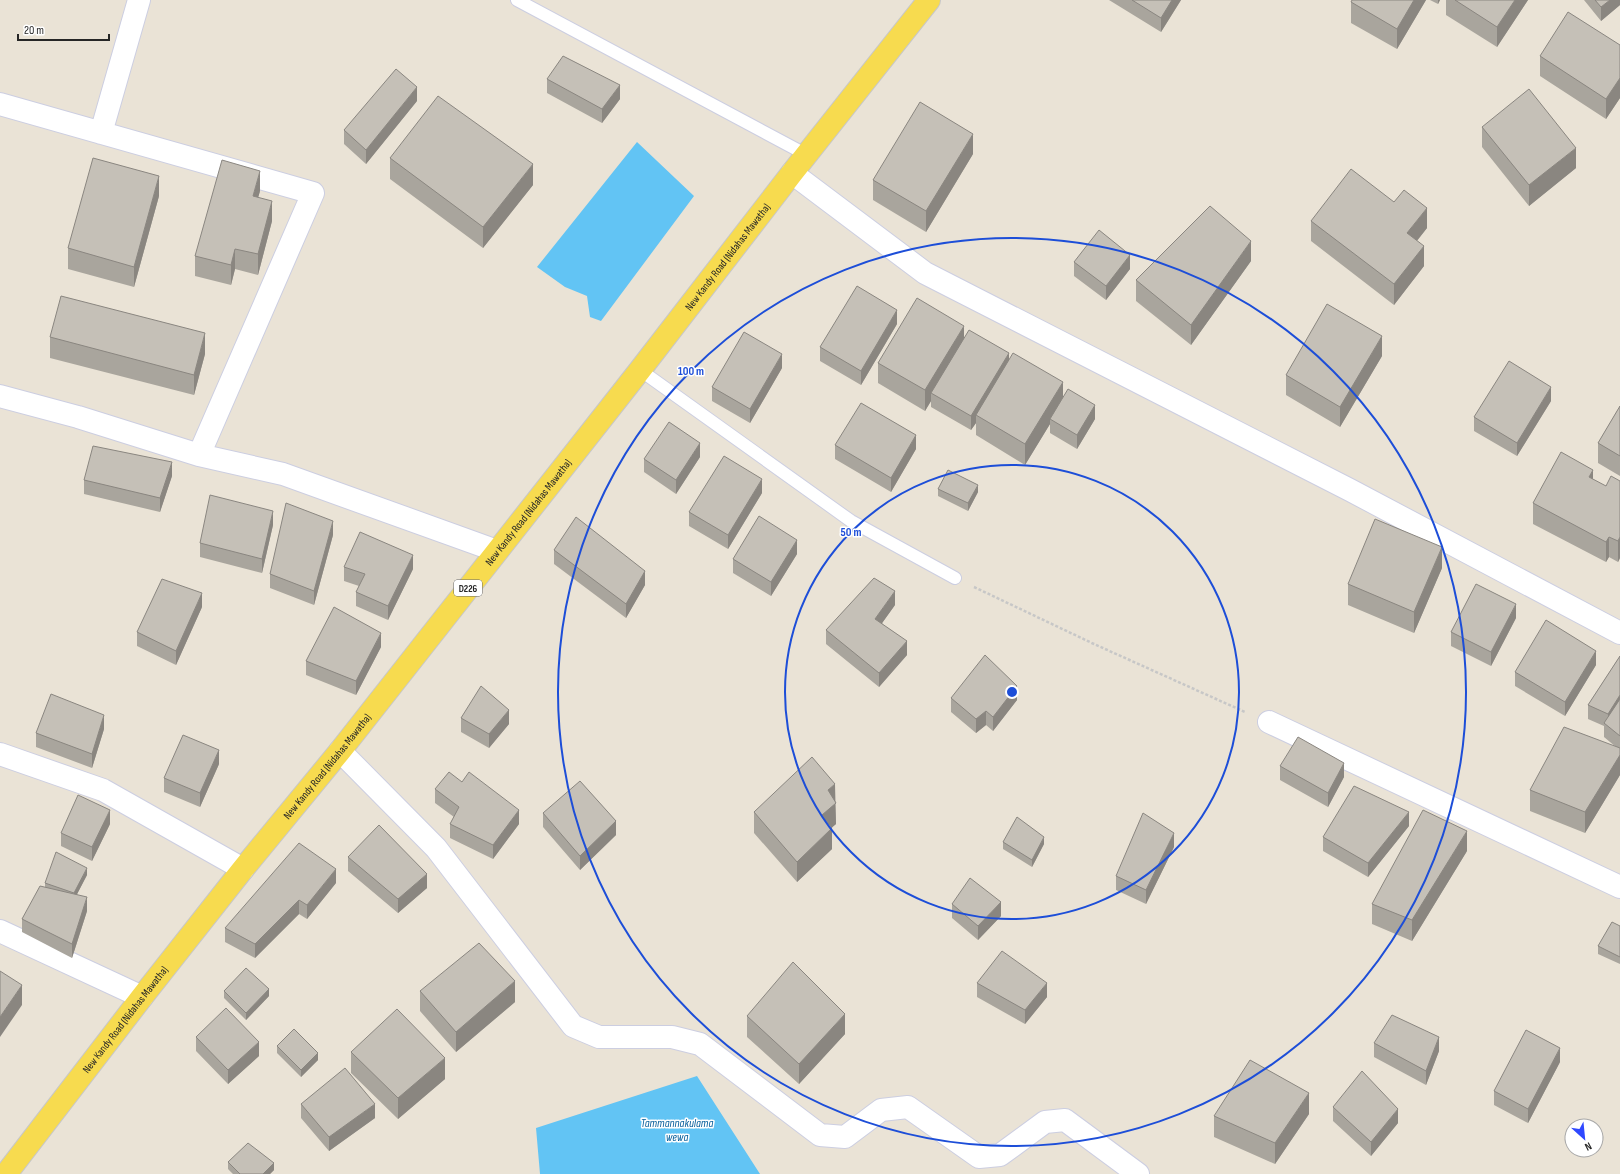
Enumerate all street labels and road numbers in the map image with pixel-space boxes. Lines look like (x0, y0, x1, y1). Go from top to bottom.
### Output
street label: New Kandy Road (Nidahas Mawatha) (682, 201, 773, 313)
street label: New Kandy Road (Nidahas Mawatha) (483, 457, 574, 568)
road number: D226 (454, 580, 482, 596)
street label: New Kandy Road (Nidahas Mawatha) (281, 711, 374, 822)
street label: New Kandy Road (Nidahas Mawatha) (80, 964, 171, 1076)

